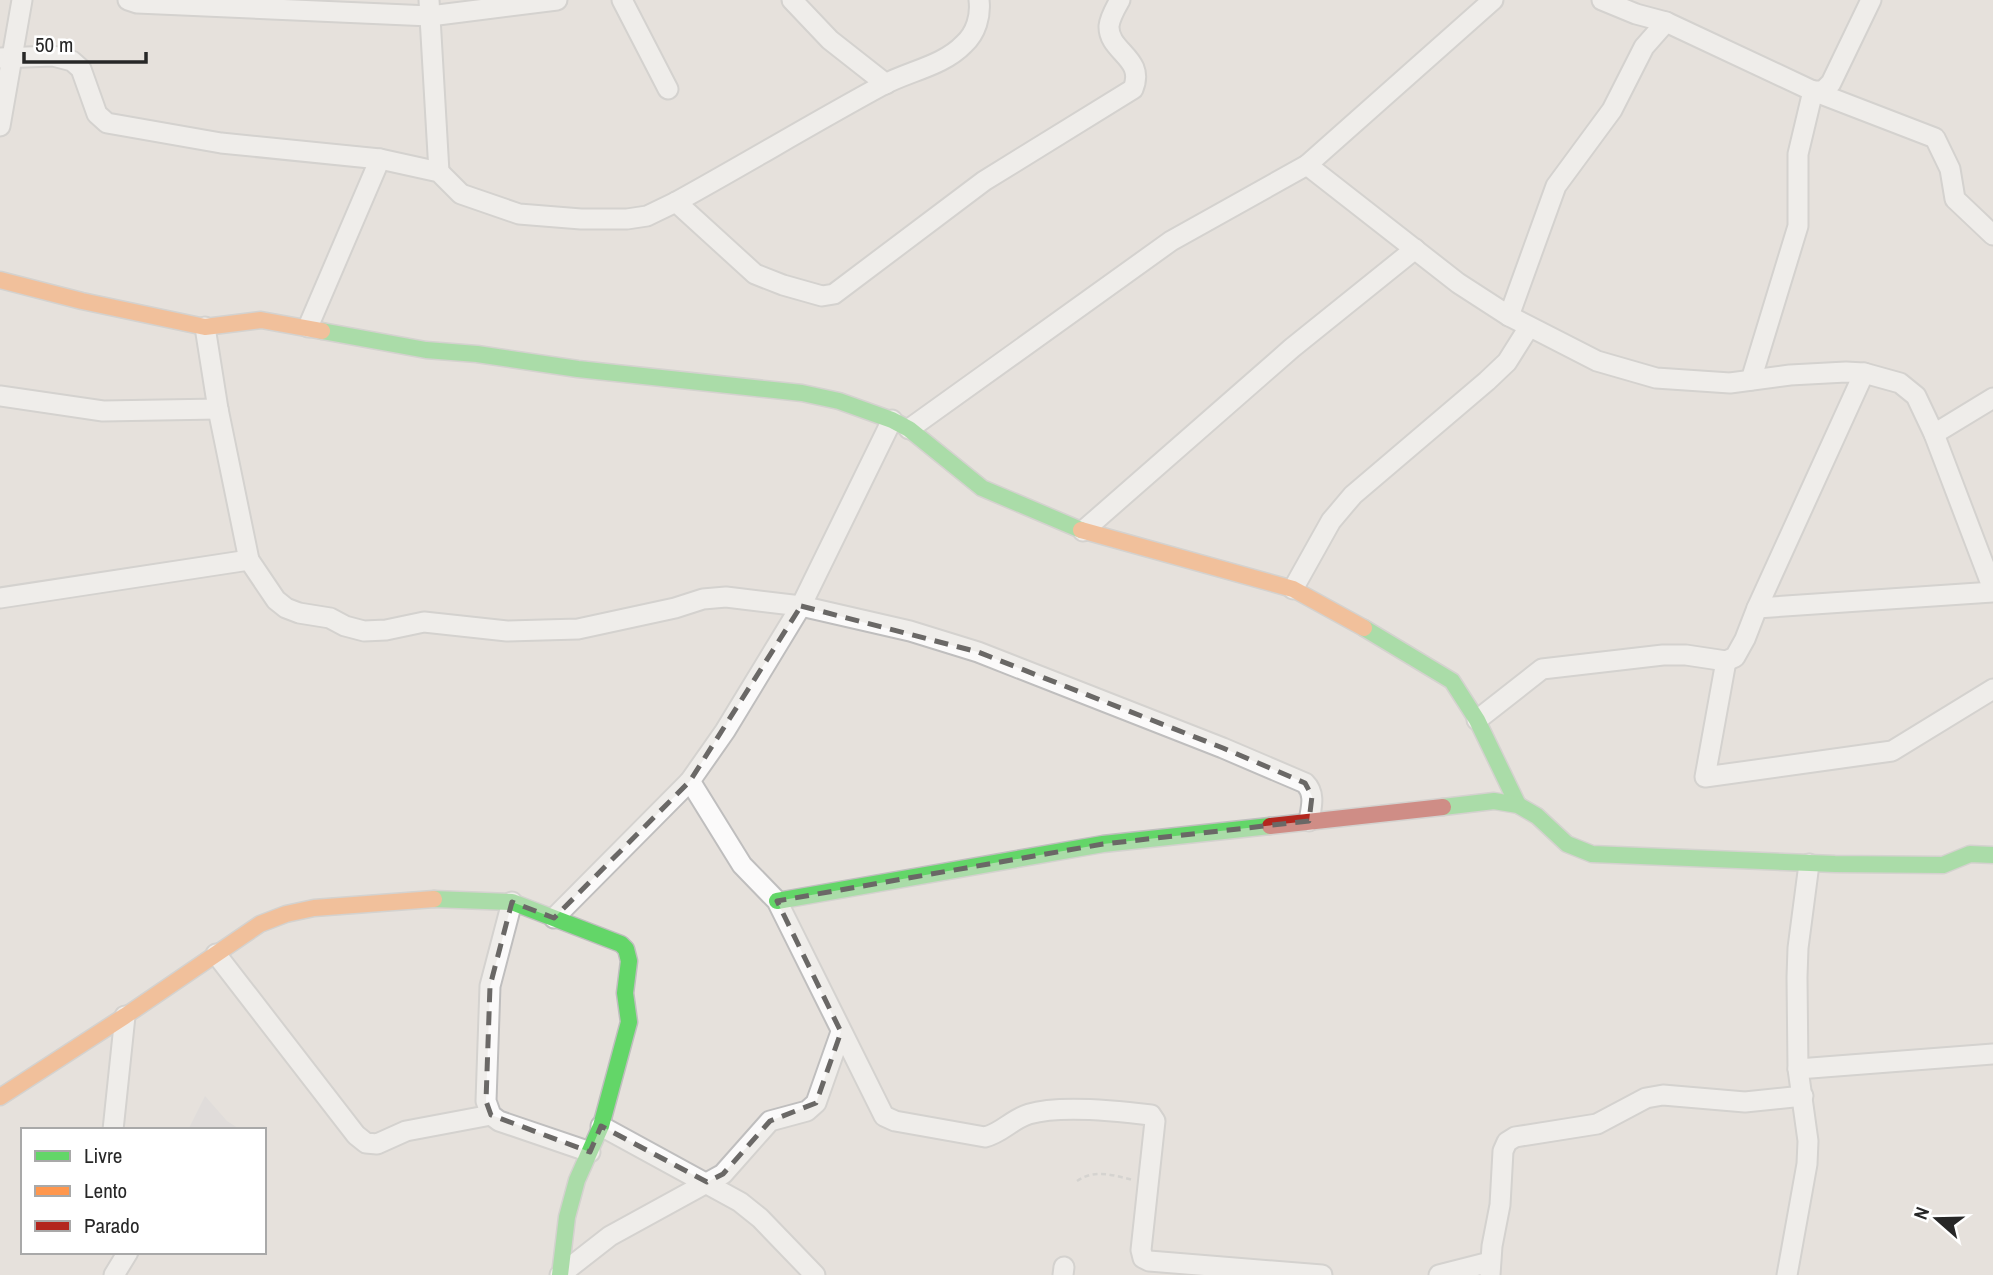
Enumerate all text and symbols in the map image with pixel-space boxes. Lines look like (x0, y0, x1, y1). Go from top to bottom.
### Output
scale bar (24, 21, 147, 65)
text: 50 m (35, 30, 73, 59)
legend (21, 1128, 266, 1254)
text: Livre (84, 1141, 122, 1170)
text: Lento (84, 1176, 127, 1205)
north arrow (1902, 1184, 1972, 1254)
text: N (1907, 1203, 1935, 1223)
text: Parado (84, 1211, 140, 1240)

